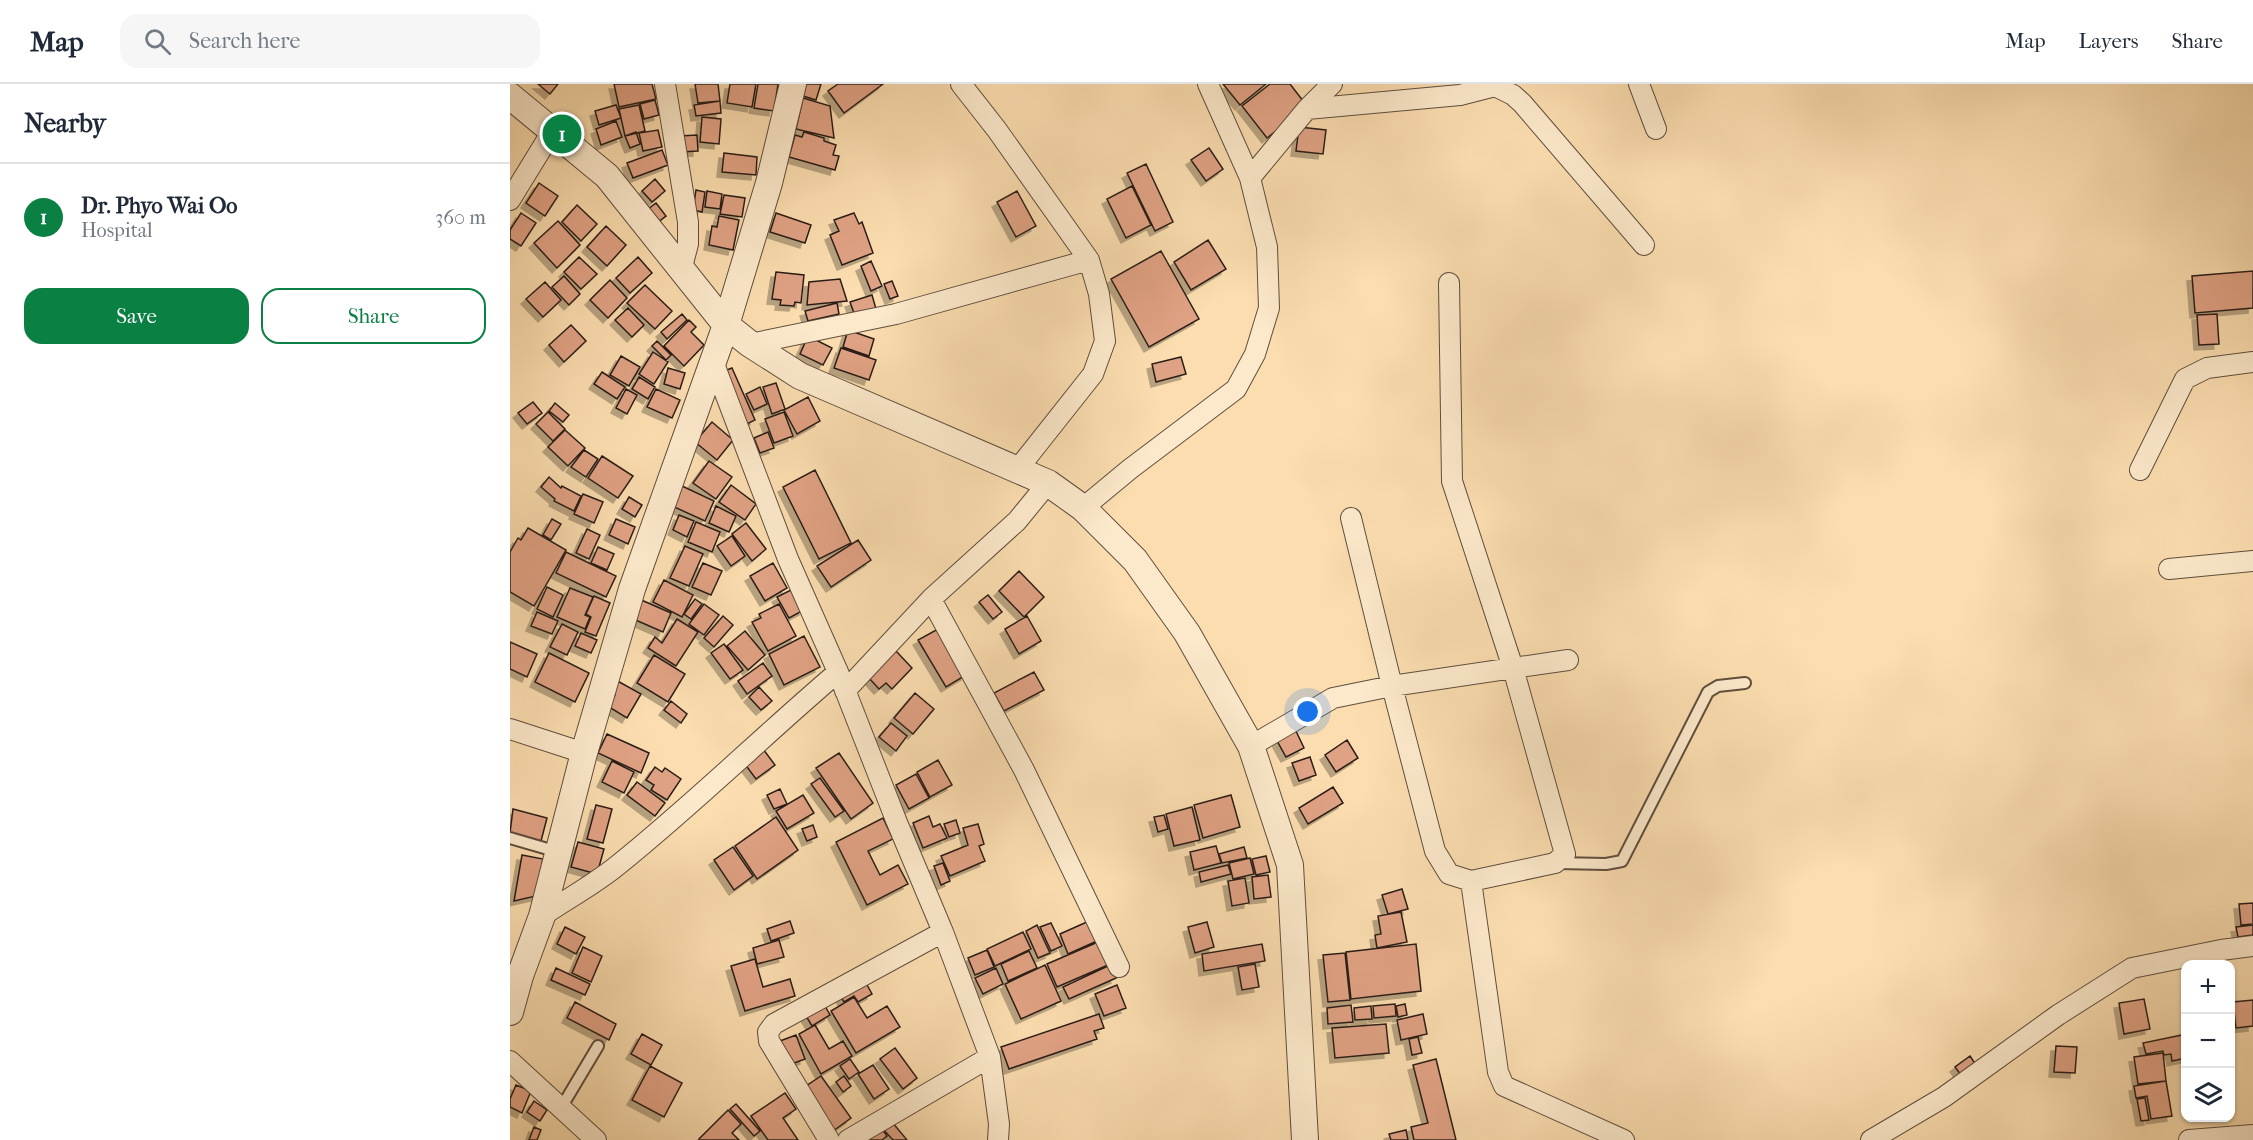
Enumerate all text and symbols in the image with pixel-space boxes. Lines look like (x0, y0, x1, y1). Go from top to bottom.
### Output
search box (120, 14, 540, 68)
text: Map (30, 25, 84, 58)
icon: search (141, 25, 174, 58)
text: Search here (189, 28, 300, 54)
text: Map (2005, 29, 2046, 53)
text: Layers (2079, 29, 2138, 53)
text: Share (2171, 29, 2223, 53)
text: Nearby (24, 108, 106, 139)
pin: 1 (542, 112, 582, 156)
text: Dr. Phyo Wai Oo (81, 193, 238, 219)
text: 1 (40, 206, 47, 229)
text: 360 m (435, 206, 486, 229)
text: Hospital (81, 219, 153, 242)
button: Save (24, 288, 249, 344)
button: Share (261, 288, 486, 344)
your location (1293, 697, 1322, 726)
map controls (2181, 960, 2235, 1122)
button: + (2181, 960, 2235, 1014)
button: − (2181, 1014, 2235, 1068)
button: layers (2181, 1068, 2235, 1122)

